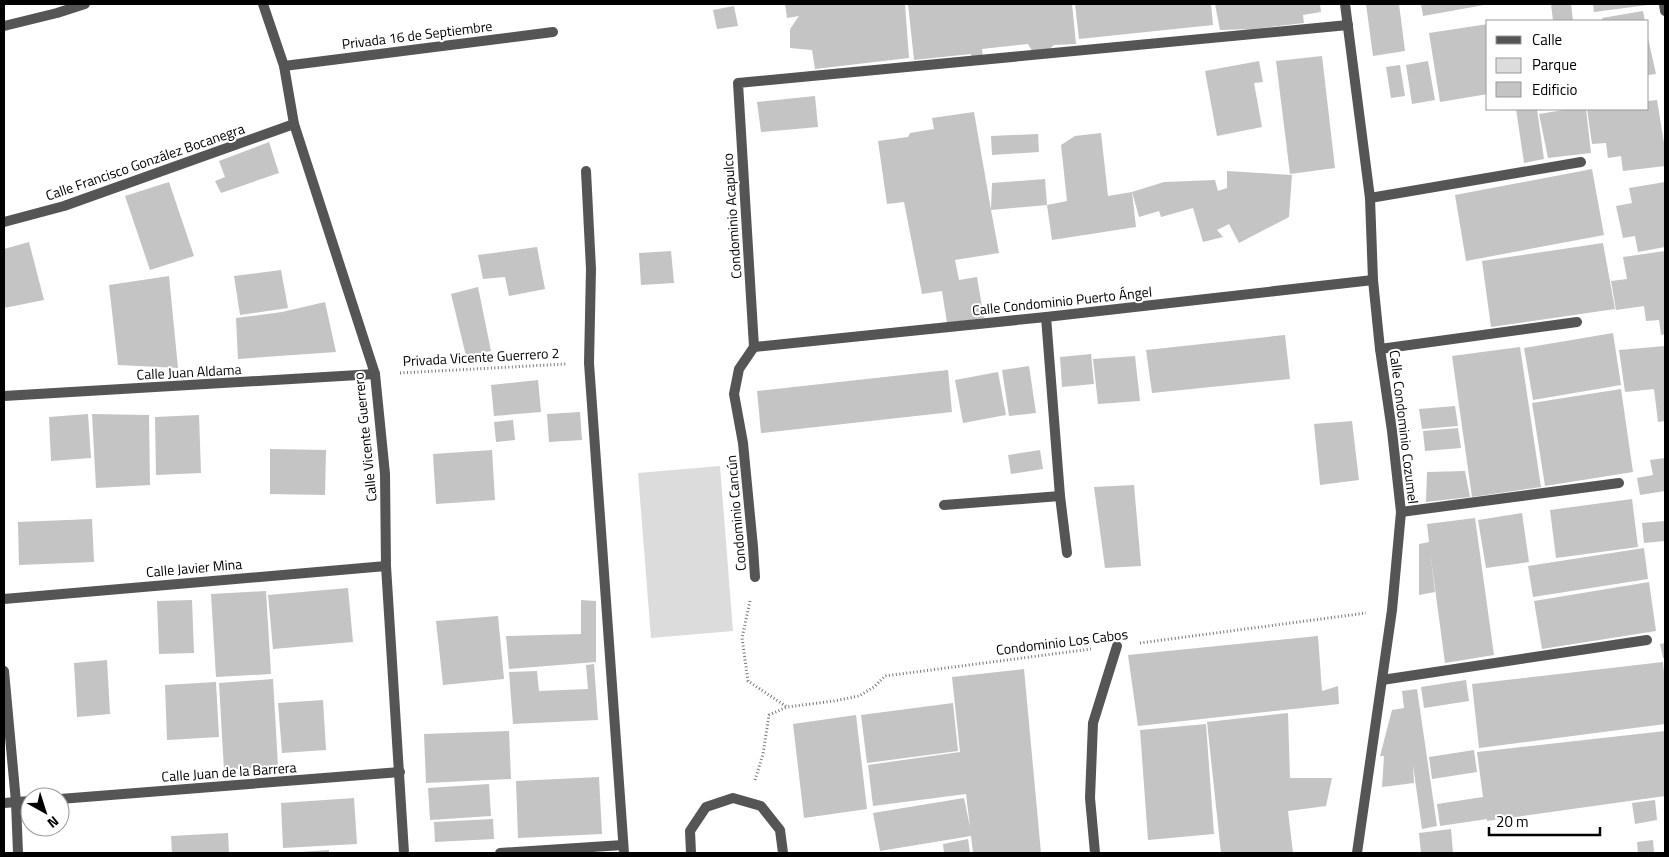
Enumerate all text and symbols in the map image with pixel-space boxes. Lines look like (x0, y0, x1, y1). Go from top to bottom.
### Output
street label: Privada 16 de Septiembre (340, 15, 493, 54)
legend (1486, 20, 1649, 110)
text: Calle (1532, 28, 1562, 51)
text: Parque (1532, 53, 1577, 76)
text: Edificio (1532, 78, 1577, 101)
street label: Calle Francisco González Bocanegra (42, 118, 247, 206)
street label: Condominio Acapulco (717, 153, 746, 280)
street label: Calle Condominio Puerto Ángel (971, 281, 1153, 320)
street label: Privada Vicente Guerrero 2 (402, 342, 560, 371)
street label: Calle Condominio Cozumel (1385, 349, 1424, 505)
street label: Calle Juan Aldama (136, 358, 242, 385)
street label: Calle Vicente Guerrero (347, 371, 382, 503)
street label: Condominio Cancún (720, 454, 751, 572)
street label: Calle Javier Mina (145, 553, 243, 582)
street label: Condominio Los Cabos (995, 623, 1129, 660)
street label: Calle Juan de la Barrera (161, 756, 297, 787)
north arrow (20, 787, 70, 837)
scale bar (1489, 804, 1600, 836)
text: 20 m (1496, 810, 1529, 833)
text: N (43, 811, 64, 834)

